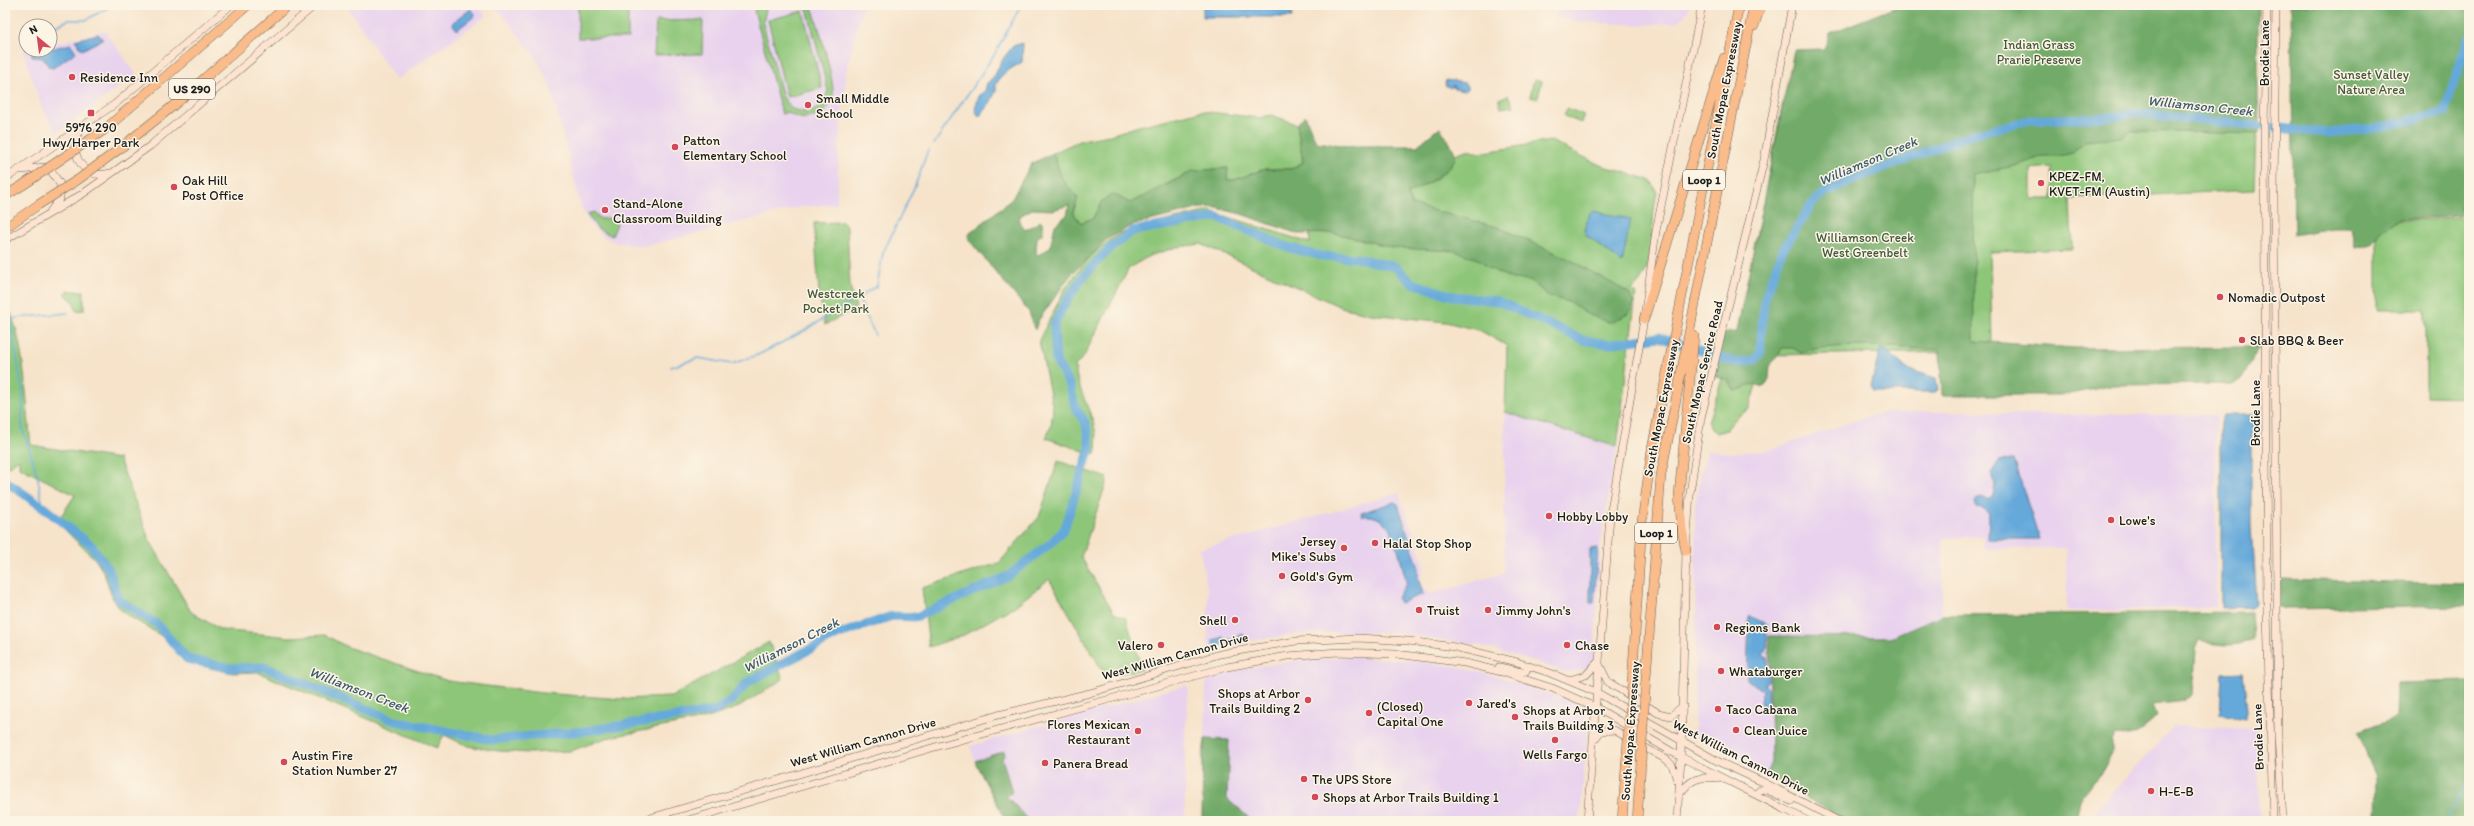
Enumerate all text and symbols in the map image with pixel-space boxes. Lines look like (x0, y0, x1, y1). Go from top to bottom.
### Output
north arrow (18, 18, 58, 58)
street label: South Mopac Expressway (1703, 20, 1745, 160)
street label: Brodie Lane (2257, 20, 2272, 86)
text: N (27, 22, 40, 37)
park label: Indian Grass Prarie Preserve (1997, 37, 2081, 67)
park label: Sunset Valley Nature Area (2333, 67, 2409, 97)
place label: Residence Inn (80, 70, 159, 85)
marker: Residence Inn (67, 72, 77, 82)
road number: US 290 (169, 79, 215, 99)
place label: Small Middle School (816, 91, 889, 121)
water label: Williamson Creek (2147, 92, 2254, 120)
marker: Small Middle School (803, 100, 813, 110)
marker: 5976 290 Hwy/Harper Park (86, 108, 96, 118)
place label: 5976 290 Hwy/Harper Park (43, 120, 140, 150)
water label: Williamson Creek (1816, 132, 1920, 189)
place label: Patton Elementary School (683, 133, 787, 163)
marker: Patton Elementary School (670, 142, 680, 152)
place label: KPEZ-FM, KVET-FM (Austin) (2049, 169, 2150, 199)
road number: Loop 1 (1683, 170, 1725, 190)
place label: Oak Hill Post Office (182, 173, 244, 203)
marker: KPEZ-FM, KVET-FM (Austin) (2036, 178, 2046, 188)
marker: Oak Hill Post Office (169, 182, 179, 192)
place label: Stand-Alone Classroom Building (613, 196, 722, 226)
marker: Stand-Alone Classroom Building (600, 205, 610, 215)
park label: Williamson Creek West Greenbelt (1816, 230, 1914, 260)
park label: Westcreek Pocket Park (803, 286, 870, 316)
place label: Nomadic Outpost (2228, 290, 2325, 305)
marker: Nomadic Outpost (2215, 292, 2225, 302)
street label: South Mopac Service Road (1678, 299, 1726, 445)
place label: Slab BBQ & Beer (2250, 333, 2344, 348)
marker: Slab BBQ & Beer (2237, 335, 2247, 345)
street label: South Mopac Expressway (1640, 338, 1682, 478)
street label: Brodie Lane (2248, 380, 2263, 446)
place label: Hobby Lobby (1557, 509, 1628, 524)
marker: Hobby Lobby (1544, 511, 1554, 521)
place label: Lowe's (2119, 513, 2156, 528)
marker: Lowe's (2106, 515, 2116, 525)
road number: Loop 1 (1635, 523, 1677, 543)
place label: Jersey Mike's Subs (1271, 534, 1336, 564)
place label: Halal Stop Shop (1383, 536, 1472, 551)
marker: Halal Stop Shop (1370, 538, 1380, 548)
marker: Jersey Mike's Subs (1339, 543, 1349, 553)
place label: Gold's Gym (1290, 569, 1354, 584)
marker: Gold's Gym (1277, 571, 1287, 581)
place label: Truist (1427, 603, 1460, 618)
place label: Jimmy John's (1496, 603, 1571, 618)
marker: Truist (1414, 605, 1424, 615)
marker: Jimmy John's (1483, 605, 1493, 615)
water label: Williamson Creek (740, 613, 842, 676)
place label: Shell (1199, 613, 1227, 628)
marker: Shell (1230, 615, 1240, 625)
place label: Regions Bank (1725, 620, 1801, 635)
marker: Regions Bank (1712, 622, 1722, 632)
street label: West William Cannon Drive (1100, 629, 1250, 683)
place label: Valero (1118, 638, 1153, 653)
place label: Chase (1575, 638, 1609, 653)
marker: Valero (1156, 640, 1166, 650)
marker: Chase (1562, 640, 1572, 650)
street label: South Mopac Expressway (1618, 661, 1642, 801)
water label: Williamson Creek (307, 663, 412, 717)
place label: Whataburger (1729, 664, 1803, 679)
marker: Whataburger (1716, 666, 1726, 676)
place label: Shops at Arbor Trails Building 2 (1209, 686, 1301, 716)
marker: Shops at Arbor Trails Building 2 (1303, 695, 1313, 705)
place label: Jared's (1477, 696, 1517, 711)
marker: Jared's (1464, 698, 1474, 708)
place label: (Closed) Capital One (1377, 699, 1444, 729)
place label: Taco Cabana (1726, 702, 1797, 717)
place label: Shops at Arbor Trails Building 3 (1523, 703, 1614, 733)
street label: Brodie Lane (2249, 703, 2267, 771)
marker: Taco Cabana (1713, 704, 1723, 714)
marker: (Closed) Capital One (1364, 708, 1374, 718)
marker: Shops at Arbor Trails Building 3 (1510, 712, 1520, 722)
street label: West William Cannon Drive (788, 714, 938, 770)
street label: West William Cannon Drive (1670, 716, 1812, 798)
place label: Flores Mexican Restaurant (1047, 717, 1131, 747)
place label: Clean Juice (1744, 723, 1807, 738)
marker: Clean Juice (1731, 725, 1741, 735)
marker: Flores Mexican Restaurant (1133, 726, 1143, 736)
marker: Wells Fargo (1550, 735, 1560, 745)
place label: Wells Fargo (1523, 747, 1588, 762)
place label: Austin Fire Station Number 27 (292, 748, 398, 778)
place label: Panera Bread (1053, 756, 1128, 771)
marker: Austin Fire Station Number 27 (279, 757, 289, 767)
marker: Panera Bread (1040, 758, 1050, 768)
place label: The UPS Store (1312, 772, 1392, 787)
marker: The UPS Store (1299, 774, 1309, 784)
place label: H-E-B (2159, 784, 2194, 799)
marker: H-E-B (2146, 786, 2156, 796)
place label: Shops at Arbor Trails Building 1 (1323, 790, 1499, 805)
marker: Shops at Arbor Trails Building 1 (1310, 792, 1320, 802)

